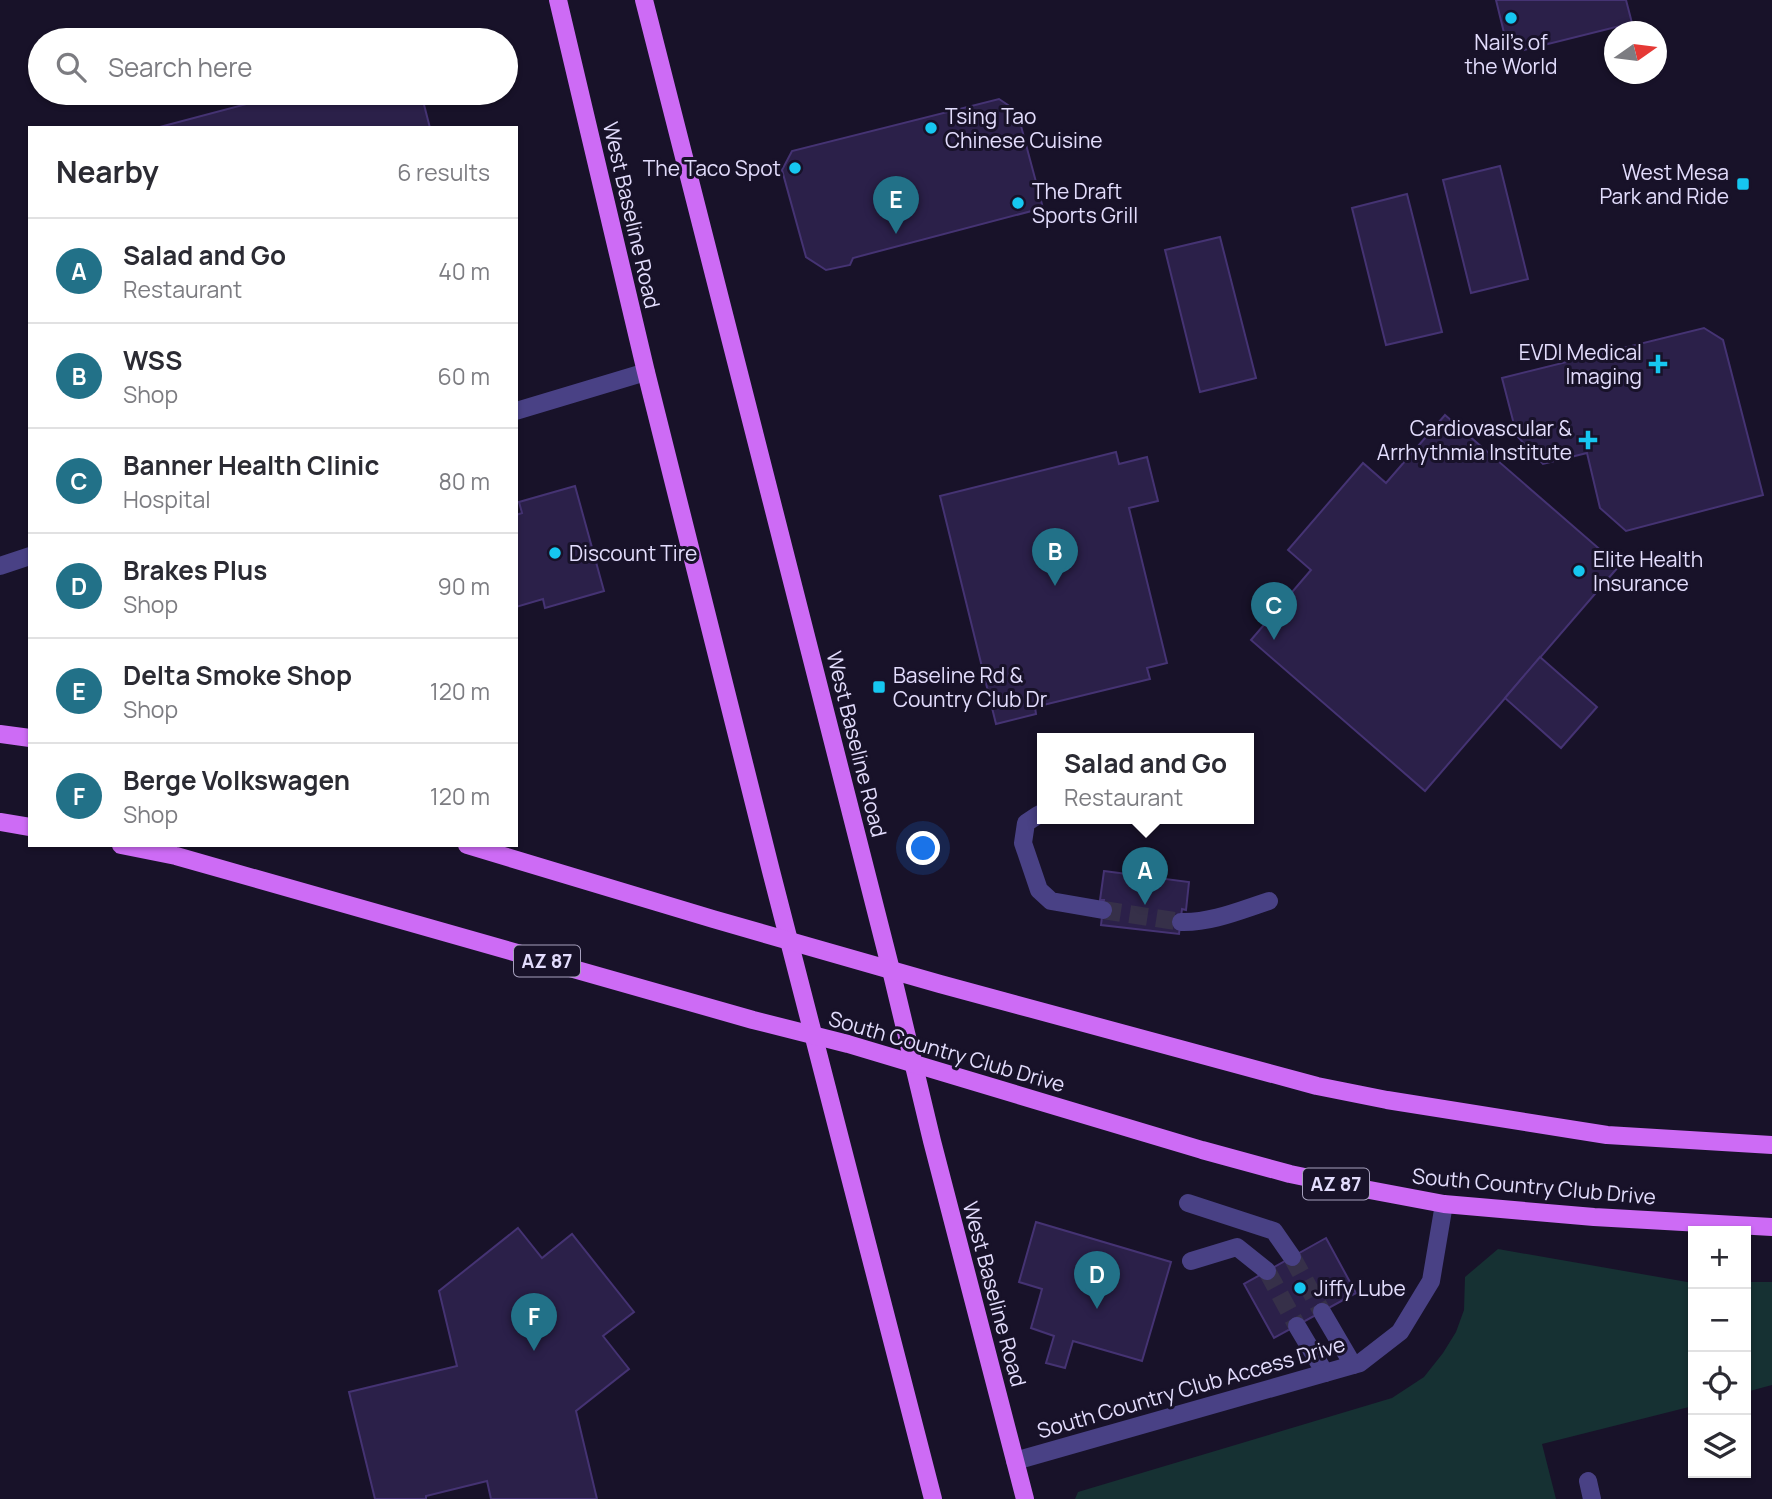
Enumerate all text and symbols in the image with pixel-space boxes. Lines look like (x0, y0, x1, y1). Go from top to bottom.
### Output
marker: Nail's of the World (1503, 10, 1519, 26)
north arrow (1604, 21, 1667, 84)
search box (28, 28, 518, 105)
place label: Nail's of the World (1464, 28, 1558, 80)
icon: search (52, 48, 90, 86)
text: Search here (108, 49, 253, 85)
place label: Tsing Tao Chinese Cuisine (945, 102, 1103, 154)
street label: West Baseline Road (597, 119, 667, 311)
marker: Tsing Tao Chinese Cuisine (923, 120, 939, 136)
text: Nearby (56, 151, 159, 192)
place label: The Taco Spot (643, 154, 781, 182)
text: 6 results (397, 156, 490, 188)
place label: West Mesa Park and Ride (1599, 158, 1729, 210)
marker: The Taco Spot (787, 160, 803, 176)
pin: E (873, 176, 919, 234)
marker: West Mesa Park and Ride (1735, 176, 1751, 192)
place label: The Draft Sports Grill (1032, 177, 1138, 229)
marker: The Draft Sports Grill (1010, 195, 1026, 211)
text: Salad and Go (123, 237, 286, 273)
text: A (71, 255, 87, 287)
text: 40 m (438, 255, 490, 287)
text: Restaurant (123, 273, 242, 305)
place label: EVDI Medical Imaging (1519, 338, 1642, 390)
text: WSS (123, 342, 182, 378)
marker: EVDI Medical Imaging (1648, 354, 1668, 374)
text: B (72, 360, 86, 392)
text: 60 m (438, 360, 490, 392)
text: Shop (123, 378, 178, 410)
place label: Cardiovascular & Arrhythmia Institute (1377, 414, 1572, 466)
marker: Cardiovascular & Arrhythmia Institute (1578, 430, 1598, 450)
text: Banner Health Clinic (123, 447, 379, 483)
text: C (71, 465, 88, 497)
text: 80 m (439, 465, 490, 497)
text: Hospital (123, 483, 211, 515)
pin: B (1032, 528, 1078, 586)
place label: Discount Tire (569, 539, 697, 567)
marker: Discount Tire (547, 545, 563, 561)
place label: Elite Health Insurance (1593, 545, 1703, 597)
text: Brakes Plus (123, 552, 267, 588)
marker: Elite Health Insurance (1571, 563, 1587, 579)
text: D (71, 570, 87, 602)
text: 90 m (438, 570, 490, 602)
pin: C (1251, 582, 1297, 640)
text: Shop (123, 588, 178, 620)
street label: West Baseline Road (820, 648, 894, 840)
text: Delta Smoke Shop (123, 657, 352, 693)
place label: Baseline Rd & Country Club Dr (893, 661, 1048, 713)
text: E (72, 675, 86, 707)
text: 120 m (430, 675, 490, 707)
marker: Baseline Rd & Country Club Dr (871, 679, 887, 695)
text: Shop (123, 693, 178, 725)
popup (1037, 733, 1254, 824)
text: Salad and Go (1064, 745, 1227, 781)
text: Berge Volkswagen (123, 762, 350, 798)
text: F (73, 780, 85, 812)
text: 120 m (430, 780, 490, 812)
text: Restaurant (1064, 781, 1183, 813)
text: Shop (123, 798, 178, 830)
your location (906, 831, 940, 865)
pin: A (1122, 847, 1168, 905)
road number: AZ 87 (514, 945, 580, 976)
street label: South Country Club Drive (826, 1004, 1068, 1098)
street label: South Country Club Drive (1411, 1161, 1657, 1211)
road number: AZ 87 (1303, 1168, 1369, 1200)
street label: West Baseline Road (957, 1198, 1033, 1390)
map controls (1688, 1226, 1751, 1478)
button: + (1688, 1226, 1751, 1289)
pin: D (1074, 1251, 1120, 1309)
place label: Jiffy Lube (1314, 1274, 1406, 1302)
marker: Jiffy Lube (1292, 1280, 1308, 1296)
button: − (1688, 1289, 1751, 1352)
pin: F (511, 1293, 557, 1351)
street label: South Country Club Access Drive (1034, 1330, 1348, 1444)
button: locate (1688, 1352, 1751, 1415)
button: layers (1688, 1415, 1751, 1478)

